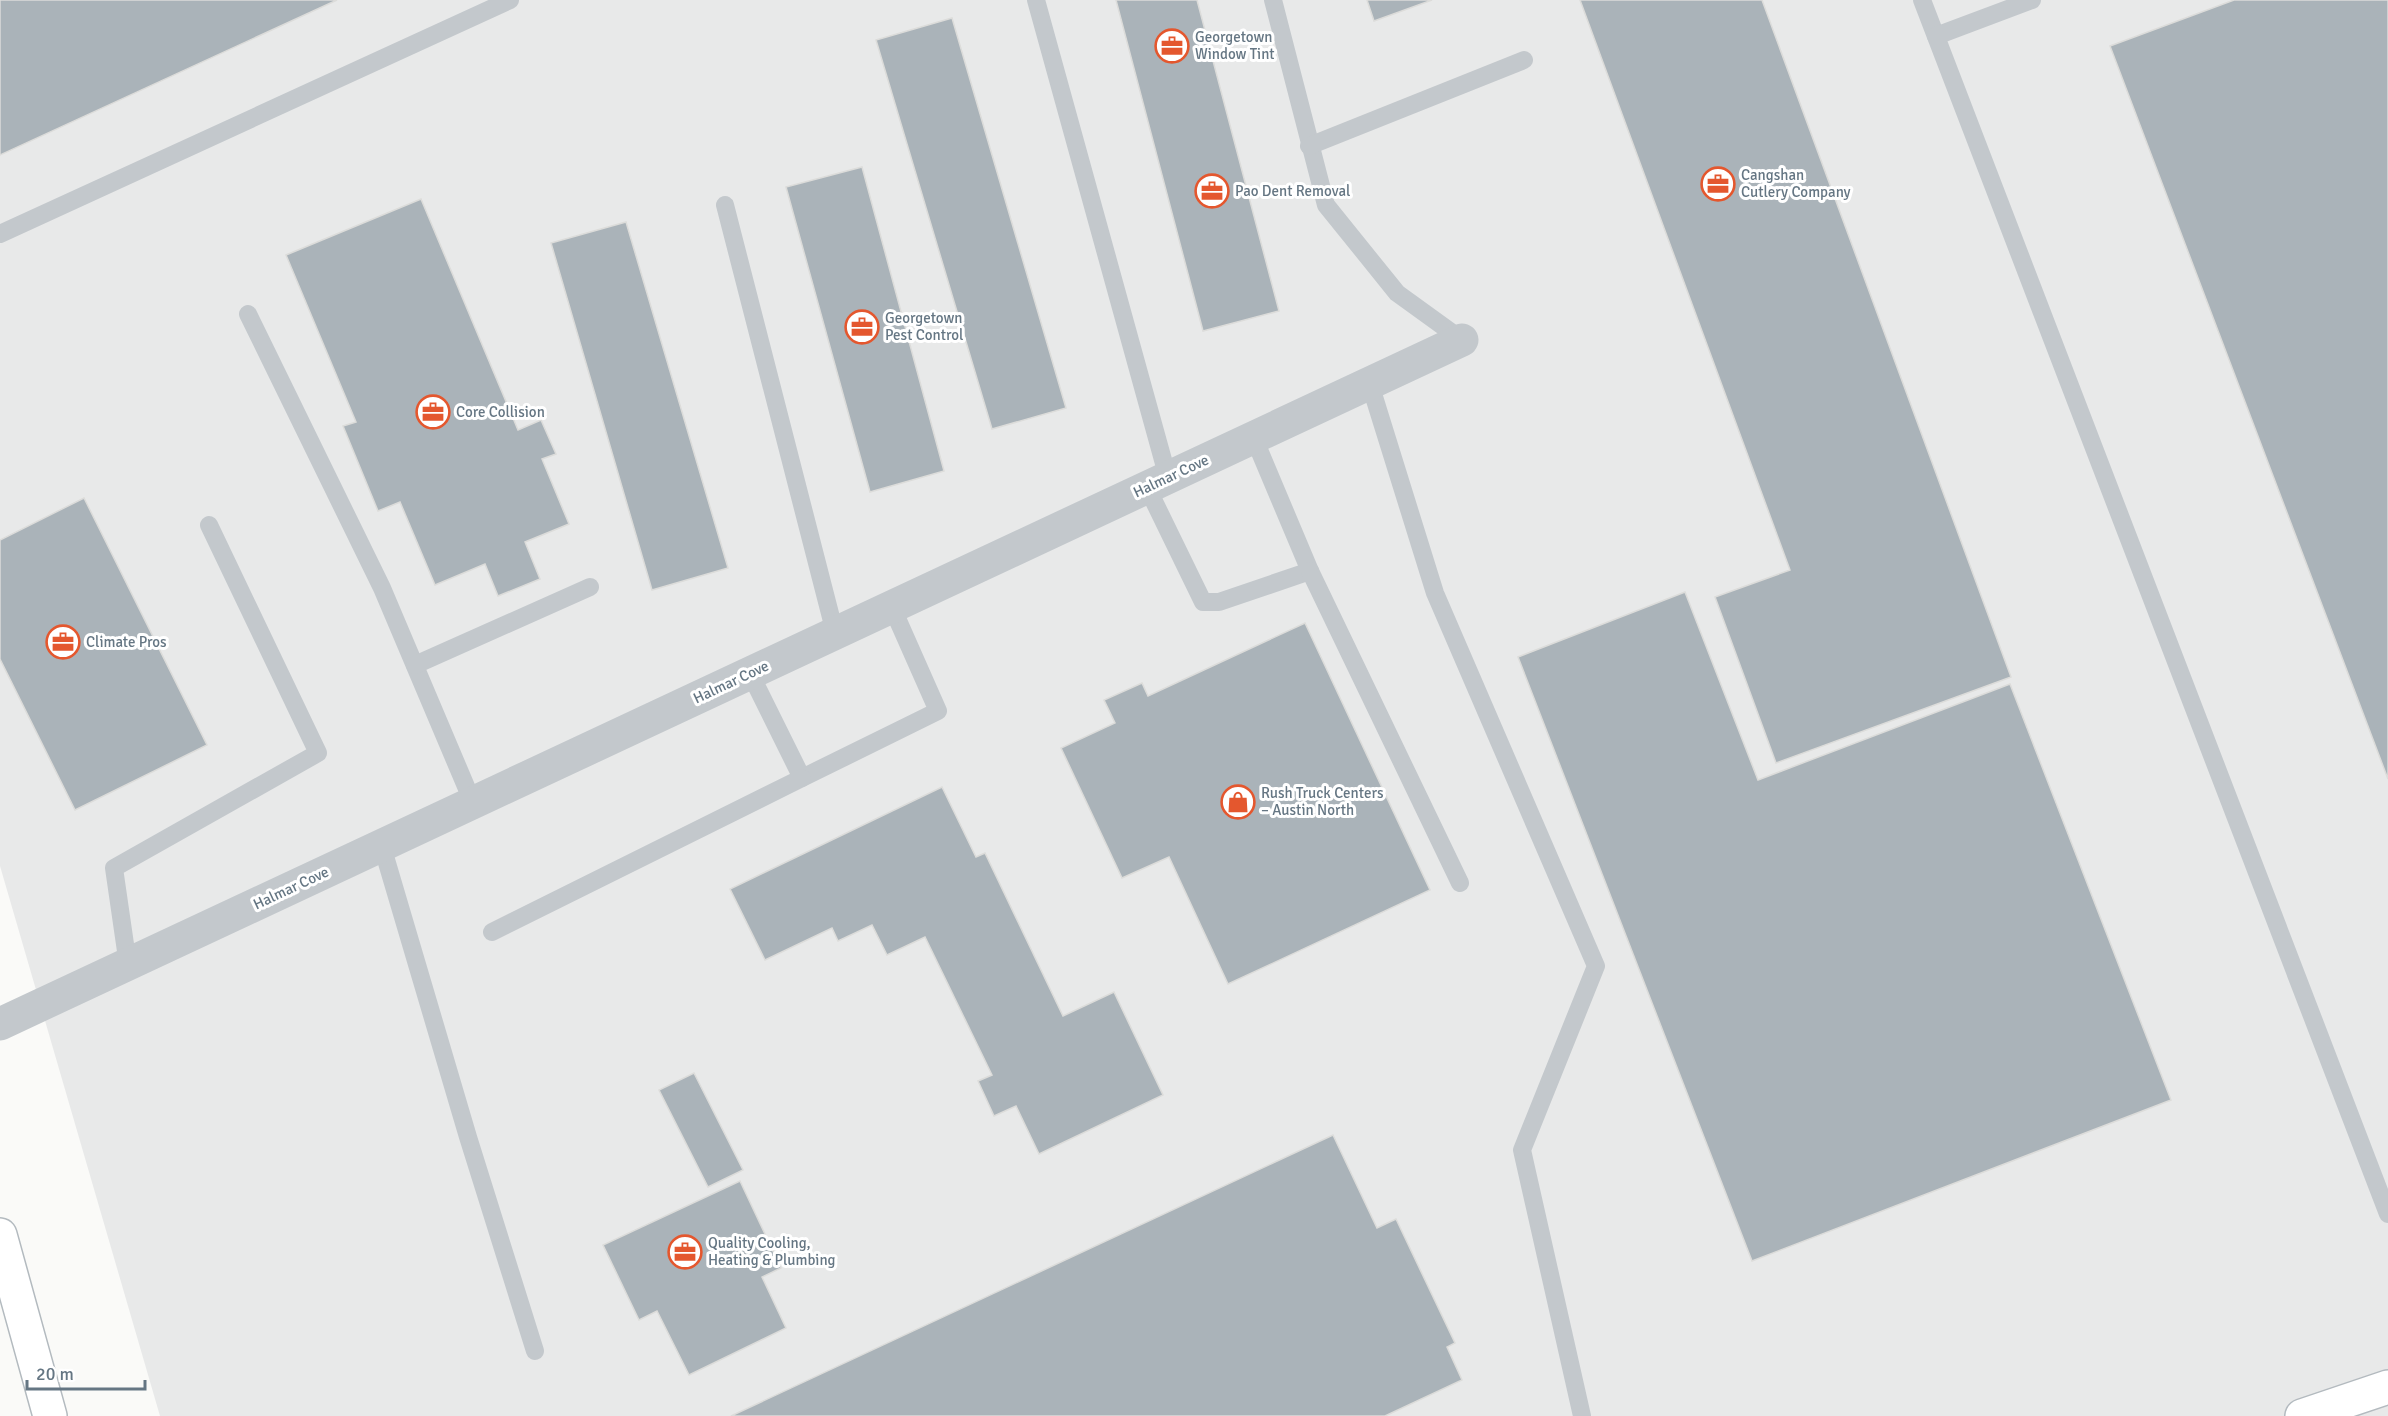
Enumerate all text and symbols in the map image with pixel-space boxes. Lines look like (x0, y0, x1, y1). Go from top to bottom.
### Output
office icon: Georgetown Window Tint (1154, 28, 1190, 64)
place label: Georgetown Window Tint (1195, 28, 1275, 63)
office icon: Cangshan Cutlery Company (1700, 166, 1736, 202)
place label: Cangshan Cutlery Company (1741, 166, 1851, 201)
office icon: Pao Dent Removal (1194, 173, 1230, 209)
place label: Pao Dent Removal (1235, 182, 1351, 200)
office icon: Georgetown Pest Control (844, 309, 880, 345)
place label: Georgetown Pest Control (885, 309, 963, 344)
office icon: Core Collision (415, 394, 451, 430)
place label: Core Collision (456, 403, 545, 421)
street label: Halmar Cove (1130, 451, 1212, 501)
office icon: Climate Pros (45, 624, 81, 660)
place label: Climate Pros (86, 633, 167, 651)
street label: Halmar Cove (690, 657, 772, 707)
shop icon: Rush Truck Centers – Austin North (1220, 784, 1256, 820)
place label: Rush Truck Centers – Austin North (1261, 784, 1384, 819)
street label: Halmar Cove (250, 863, 332, 913)
office icon: Quality Cooling, Heating & Plumbing (667, 1234, 703, 1270)
place label: Quality Cooling, Heating & Plumbing (708, 1234, 836, 1269)
scale bar (27, 1353, 146, 1391)
text: 20 m (36, 1363, 74, 1385)

